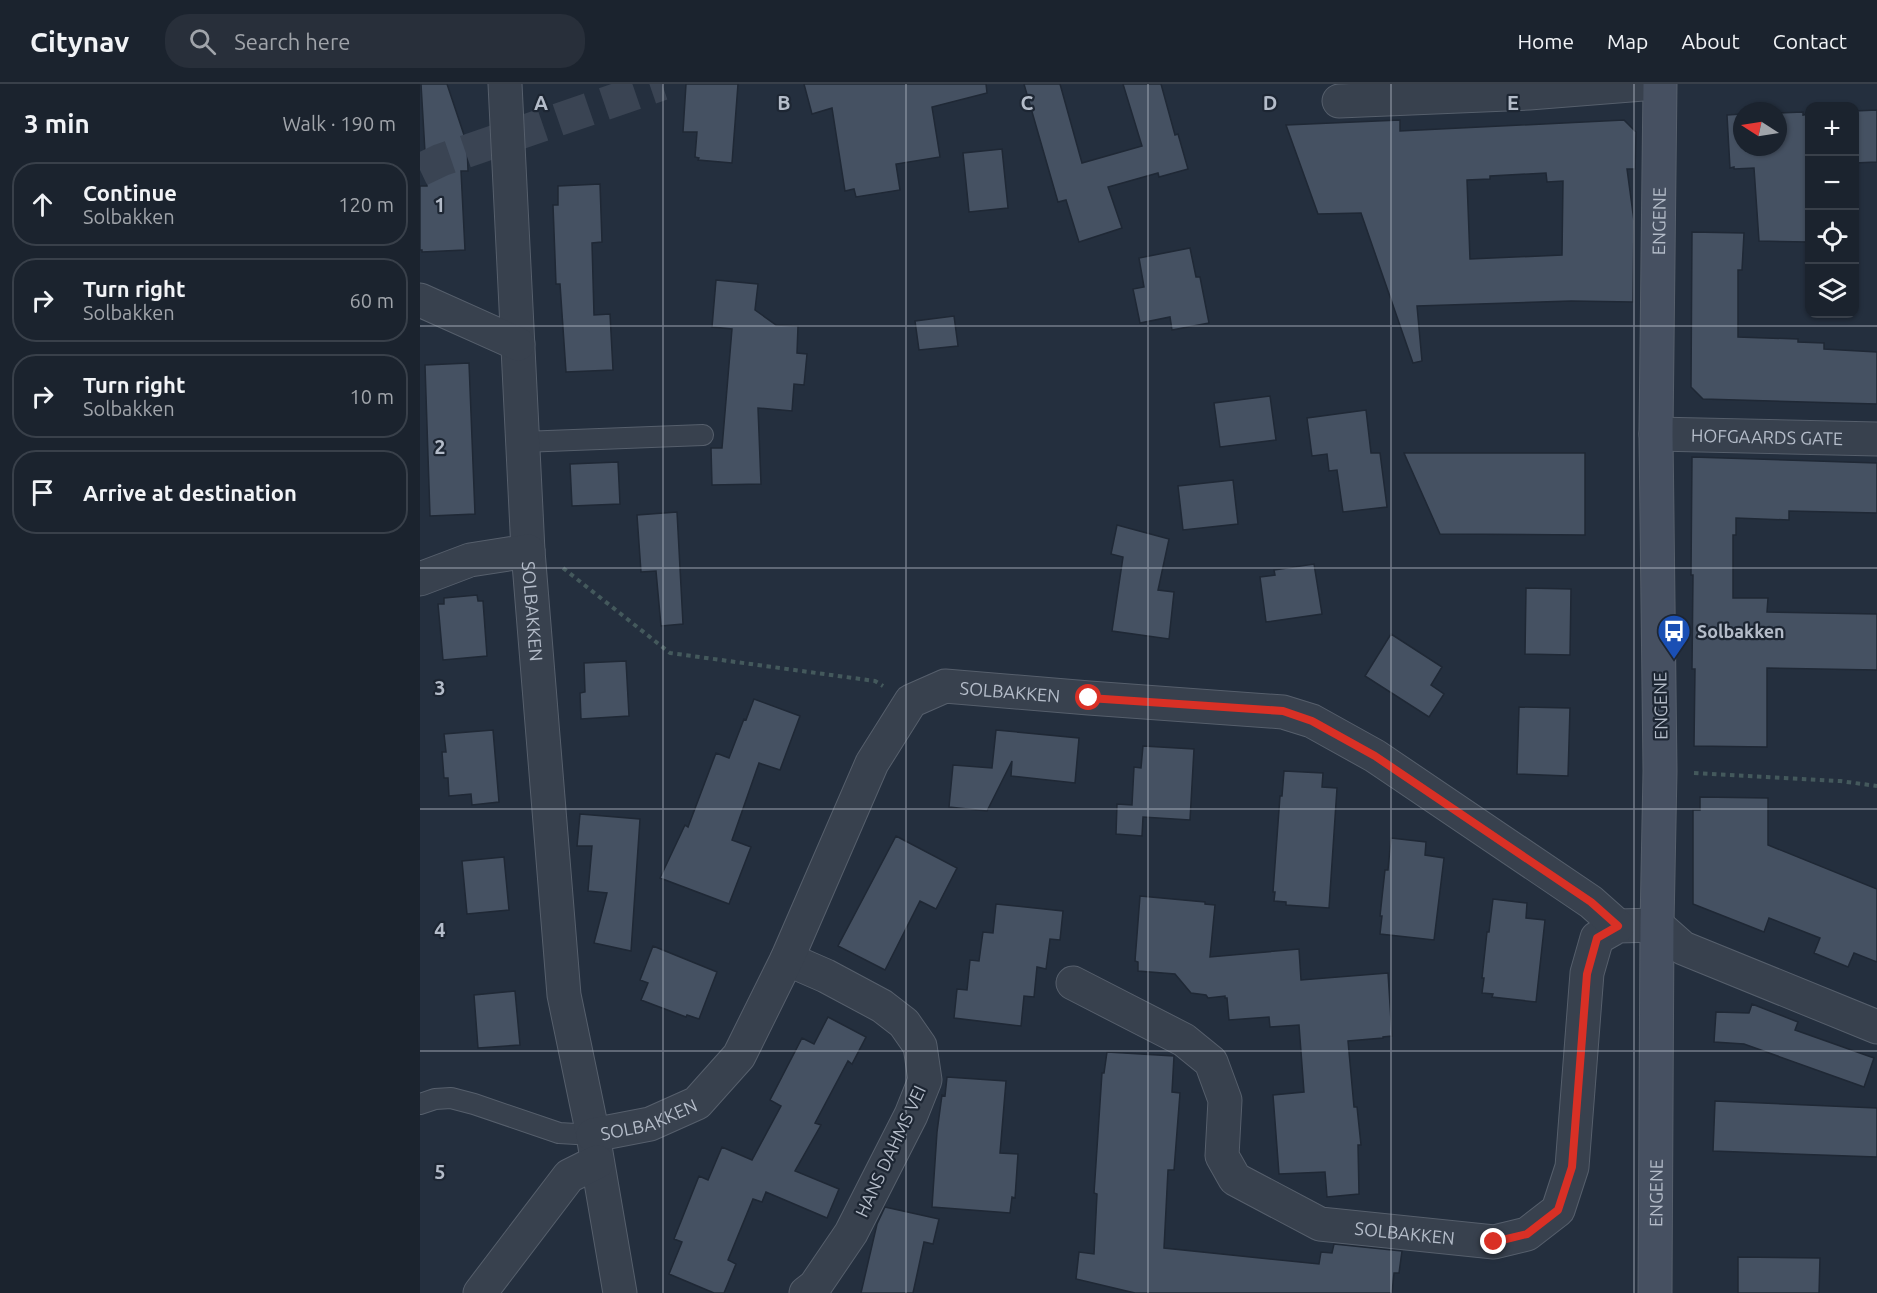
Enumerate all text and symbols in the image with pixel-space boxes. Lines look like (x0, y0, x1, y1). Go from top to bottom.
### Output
search box (165, 14, 585, 68)
icon: search (186, 25, 219, 58)
text: Citynav (30, 26, 129, 57)
text: Search here (234, 29, 350, 54)
text: Home (1517, 29, 1574, 53)
text: Map (1607, 29, 1648, 53)
text: About (1681, 29, 1740, 53)
text: Contact (1773, 29, 1847, 53)
text: A (534, 91, 548, 114)
text: B (777, 91, 791, 114)
text: C (1021, 91, 1034, 114)
text: D (1263, 91, 1277, 114)
text: E (1507, 91, 1519, 114)
north arrow (1733, 102, 1787, 156)
map controls (1805, 102, 1859, 318)
button: + (1805, 102, 1859, 156)
text: 3 min (24, 109, 90, 138)
text: Walk · 190 m (283, 112, 396, 135)
button: − (1805, 156, 1859, 210)
text: Continue (83, 180, 177, 205)
street label: ENGENE (1648, 187, 1669, 255)
icon: ahead (26, 188, 59, 221)
text: 120 m (338, 193, 394, 216)
text: 1 (434, 193, 446, 216)
text: Solbakken (83, 205, 175, 228)
button: locate (1805, 210, 1859, 264)
button: layers (1805, 264, 1859, 318)
text: Turn right (83, 276, 185, 301)
icon: right (26, 284, 59, 317)
text: 60 m (350, 289, 394, 312)
text: Solbakken (83, 301, 175, 324)
text: Turn right (83, 372, 185, 397)
icon: right (26, 380, 59, 413)
text: 10 m (350, 385, 394, 408)
text: Solbakken (83, 397, 175, 420)
street label: HOFGAARDS GATE (1691, 425, 1843, 448)
text: 2 (434, 435, 446, 458)
icon: arrive (26, 476, 59, 509)
text: Arrive at destination (83, 480, 297, 505)
street label: SOLBAKKEN (519, 560, 547, 662)
bus stop icon: Solbakken (1656, 613, 1692, 660)
place label: Solbakken (1697, 621, 1785, 641)
street label: ENGENE (1649, 672, 1671, 740)
text: 3 (434, 676, 446, 699)
street label: SOLBAKKEN (959, 677, 1061, 706)
route start (1075, 684, 1101, 710)
text: 4 (434, 918, 446, 941)
street label: HANS DAHMS VEI (851, 1082, 929, 1220)
street label: SOLBAKKEN (599, 1094, 700, 1143)
street label: ENGENE (1645, 1159, 1666, 1227)
text: 5 (434, 1160, 446, 1183)
street label: SOLBAKKEN (1354, 1218, 1456, 1248)
route end (1480, 1228, 1506, 1254)

